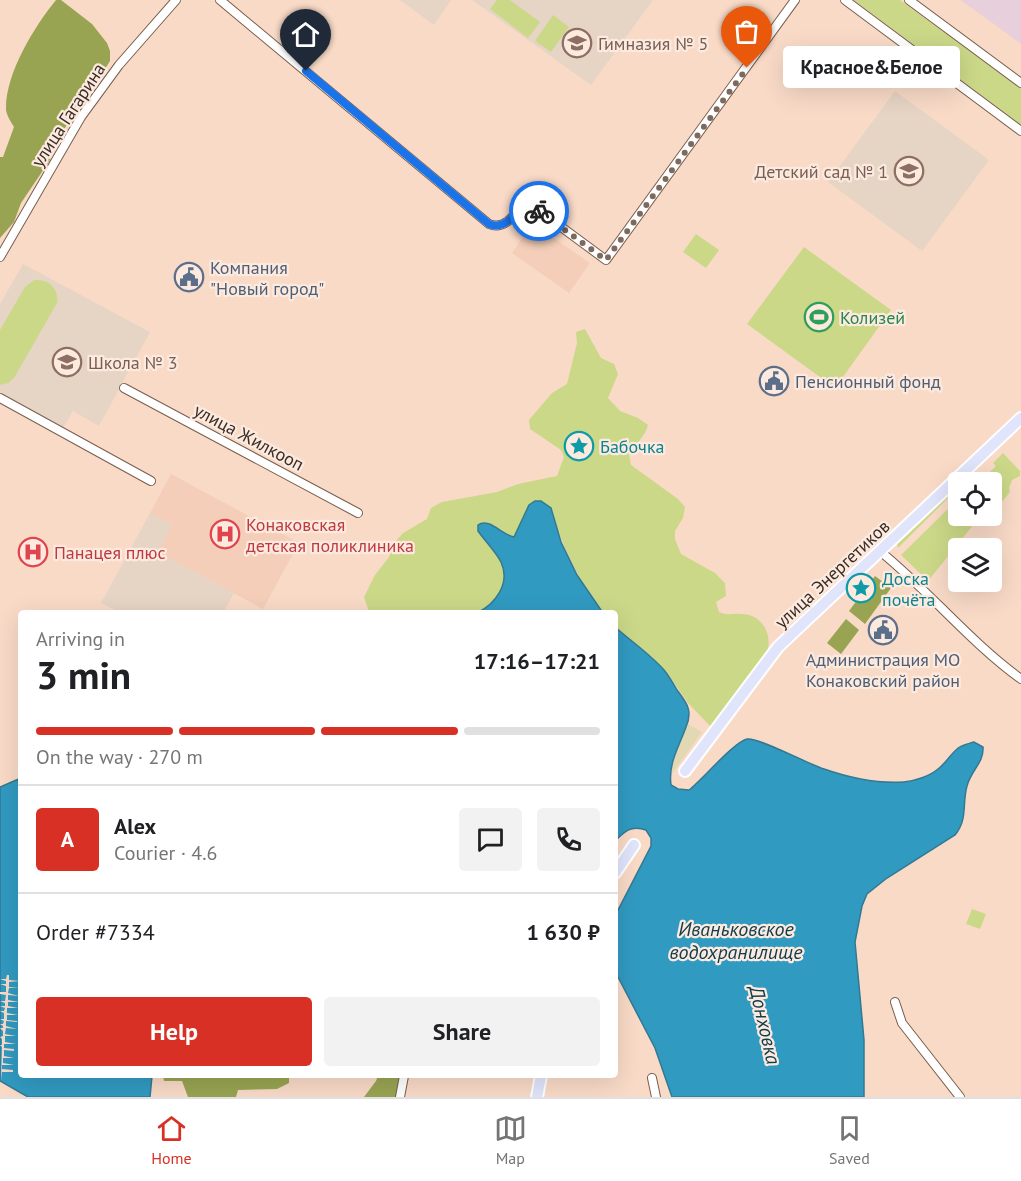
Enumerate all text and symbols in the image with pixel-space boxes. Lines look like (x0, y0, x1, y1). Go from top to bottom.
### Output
pin (721, 6, 772, 68)
pin (280, 9, 331, 71)
icon: bag (730, 15, 763, 48)
icon: home (289, 18, 322, 51)
school or university icon: Гимназия № 5 (561, 27, 593, 59)
place label: Гимназия № 5 (598, 32, 708, 55)
callout: Красное&Белое (783, 47, 960, 89)
text: Красное&Белое (800, 54, 943, 80)
street label: улица Гагарина (26, 59, 110, 171)
school or university icon: Детский сад № 1 (893, 155, 925, 187)
place label: Детский сад № 1 (755, 160, 888, 183)
courier (509, 181, 569, 241)
icon: bike (523, 195, 556, 228)
place label: Компания "Новый город" (210, 256, 324, 300)
public building icon: Компания "Новый город" (173, 261, 205, 293)
sports icon: Колизей (803, 301, 835, 333)
place label: Колизей (840, 306, 905, 329)
school or university icon: Школа № 3 (51, 346, 83, 378)
place label: Школа № 3 (88, 351, 178, 374)
public building icon: Пенсионный фонд (758, 365, 790, 397)
place label: Пенсионный фонд (795, 370, 941, 393)
street label: улица Жилкооп (190, 398, 308, 476)
place icon: Бабочка (563, 430, 595, 462)
place label: Бабочка (600, 435, 664, 458)
map controls (948, 472, 1002, 592)
button: locate (948, 472, 1002, 526)
place label: Конаковская детская поликлиника (246, 513, 414, 557)
street label: улица Энергетиков (770, 515, 894, 633)
hospital icon: Конаковская детская поликлиника (209, 518, 241, 550)
hospital icon: Панацея плюс (17, 536, 49, 568)
button: layers (948, 538, 1002, 592)
place label: Панацея плюс (54, 541, 166, 564)
place label: Доска почёта (882, 567, 935, 611)
place icon: Доска почёта (845, 572, 877, 604)
public building icon: Администрация МО Конаковский район (867, 614, 899, 646)
text: Arriving in (36, 626, 125, 652)
text: 17:16–17:21 (474, 647, 600, 675)
place label: Администрация МО Конаковский район (806, 648, 960, 692)
text: 3 min (36, 649, 131, 700)
text: On the way · 270 m (36, 744, 203, 770)
button: chat (459, 808, 522, 871)
button: phone (537, 808, 600, 871)
text: Alex (114, 812, 156, 840)
text: A (61, 825, 74, 853)
text: Courier · 4.6 (114, 840, 217, 866)
water label: Иваньковское водохранилище (669, 916, 803, 965)
text: Order #7334 (36, 918, 155, 946)
text: 1 630 ₽ (526, 918, 600, 946)
water label: Донховка (743, 981, 787, 1067)
button: Help (36, 997, 312, 1066)
button: Share (324, 997, 600, 1066)
tab: Home (151, 1112, 192, 1168)
tab: Map (494, 1112, 527, 1168)
tab: Saved (829, 1112, 870, 1168)

